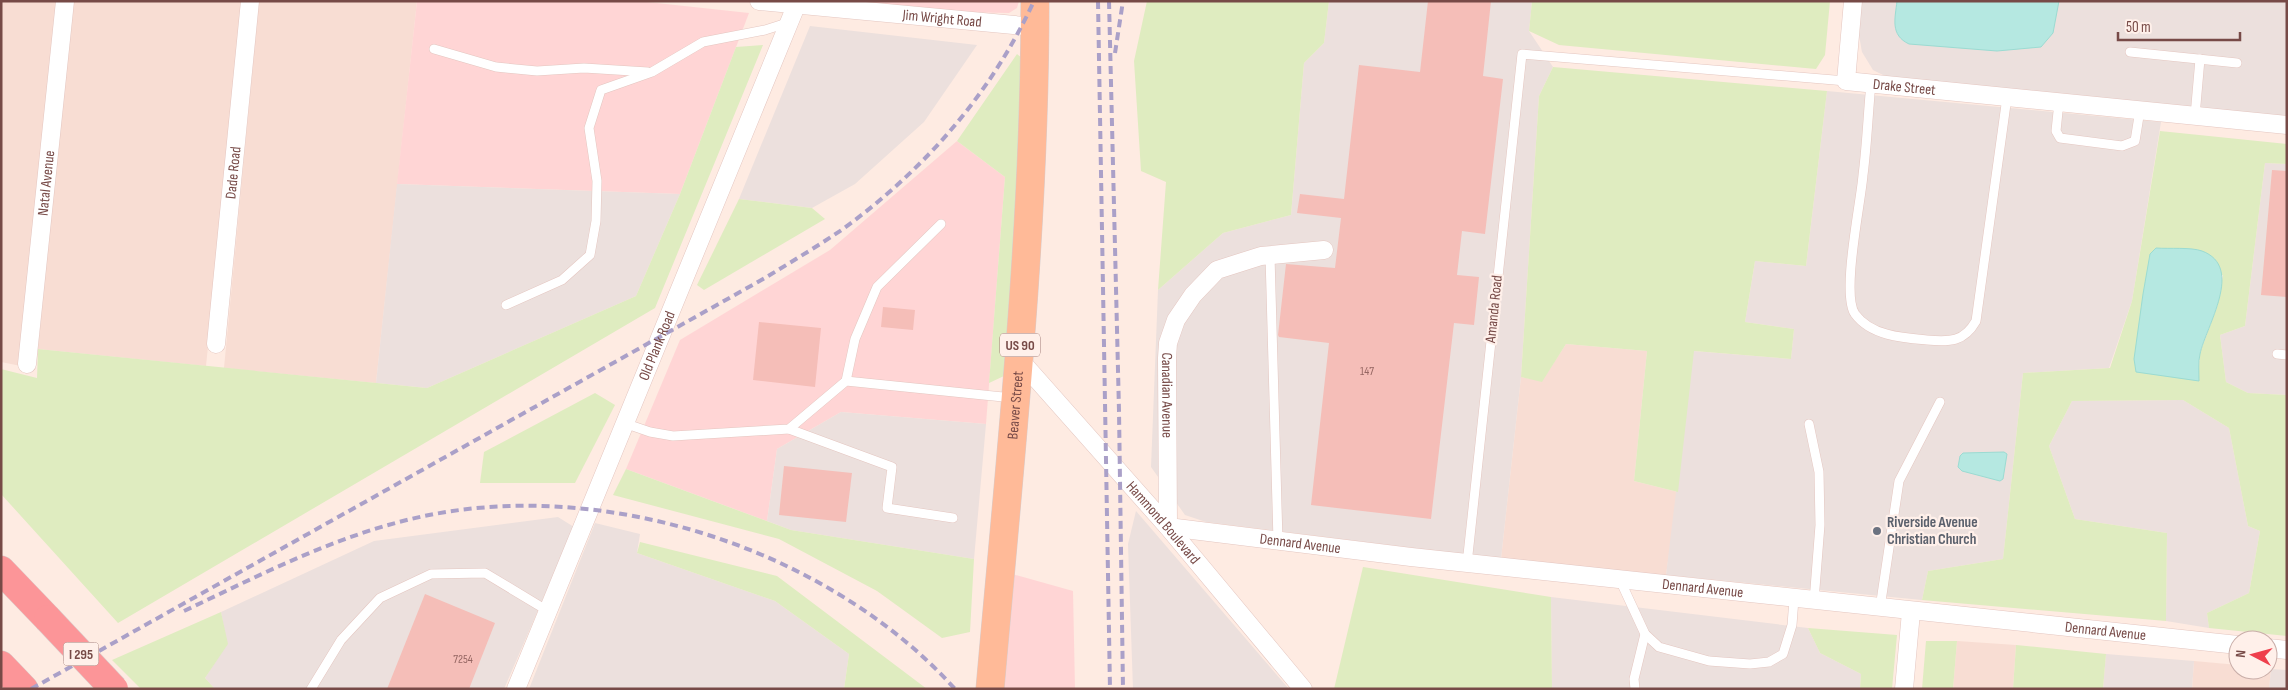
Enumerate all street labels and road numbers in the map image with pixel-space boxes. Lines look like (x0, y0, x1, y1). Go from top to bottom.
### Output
street label: Jim Wright Road (901, 5, 982, 31)
street label: Drake Street (1872, 74, 1937, 99)
street label: Dade Road (221, 146, 245, 200)
street label: Natal Avenue (33, 149, 59, 217)
street label: Amanda Road (1481, 274, 1507, 345)
street label: Old Plank Road (634, 308, 679, 383)
road number: US 90 (1000, 334, 1040, 356)
street label: Canadian Avenue (1157, 352, 1177, 438)
street label: Beaver Street (1003, 370, 1028, 440)
street label: Hammond Boulevard (1122, 477, 1204, 568)
street label: Dennard Avenue (1259, 529, 1342, 558)
street label: Dennard Avenue (1661, 574, 1744, 602)
street label: Dennard Avenue (2064, 617, 2147, 645)
road number: I 295 (64, 642, 98, 666)

